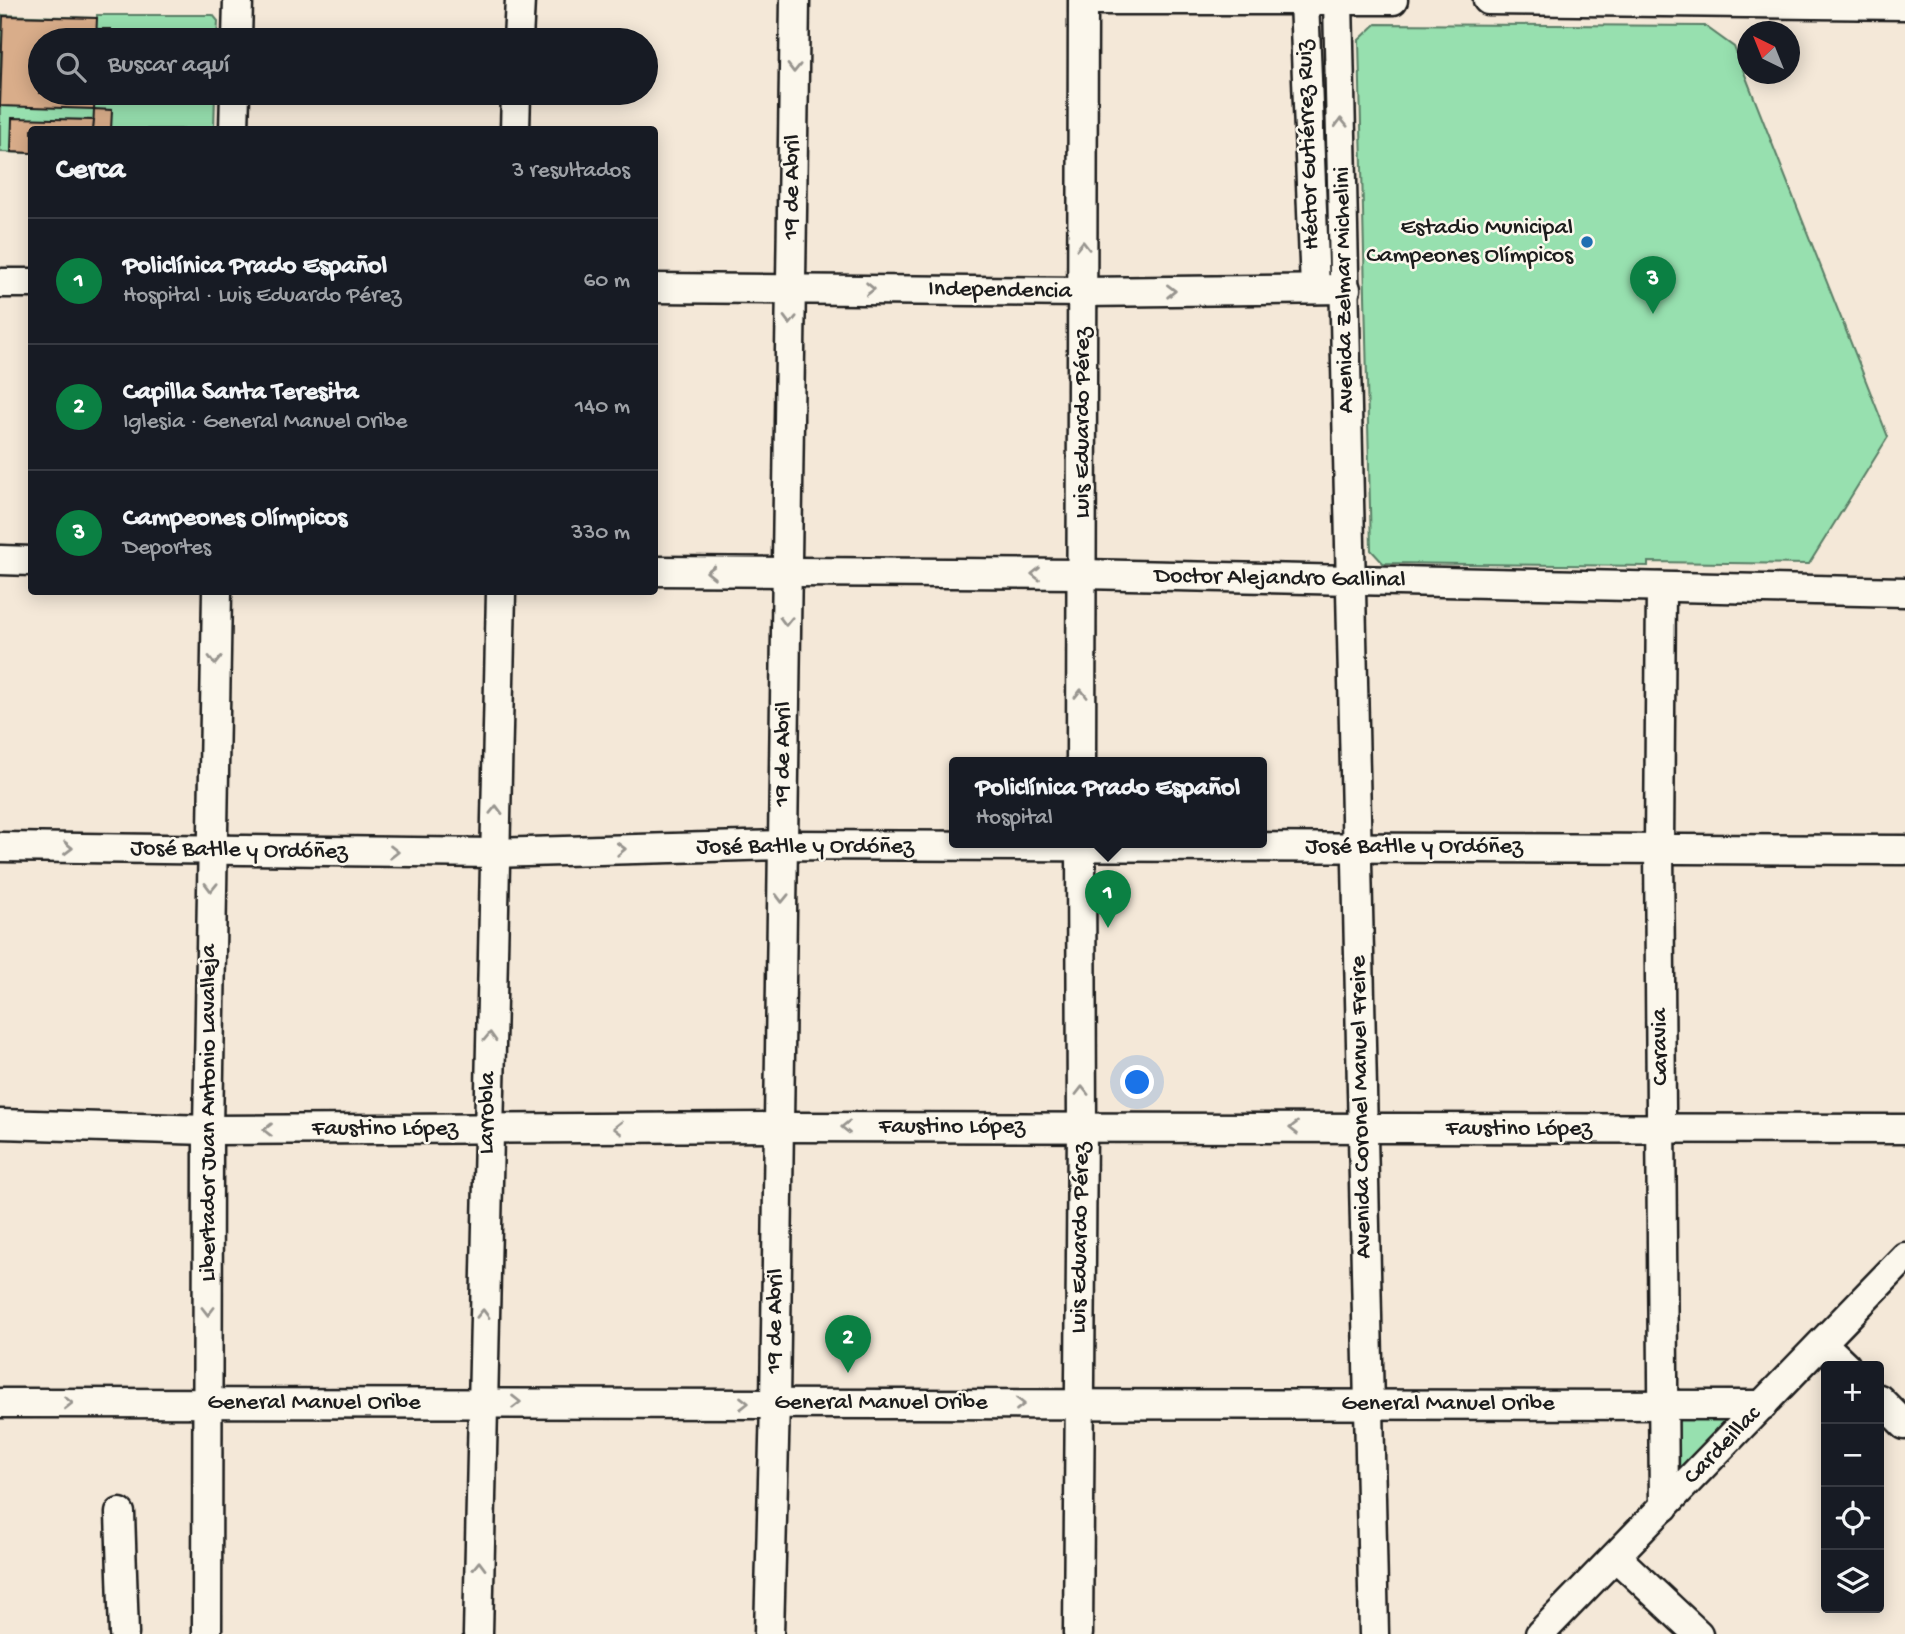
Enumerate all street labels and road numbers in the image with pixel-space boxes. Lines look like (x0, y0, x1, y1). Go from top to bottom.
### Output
street label: Héctor Gutiérrez Ruiz (1291, 38, 1327, 250)
street label: 19 de Abril (778, 134, 808, 241)
street label: Avenida Zelmar Michelini (1328, 166, 1362, 414)
street label: Independencia (928, 275, 1073, 307)
street label: Luis Eduardo Pérez (1069, 326, 1098, 519)
street label: Doctor Alejandro Gallinal (1152, 562, 1406, 596)
street label: 19 de Abril (769, 701, 799, 808)
street label: José Batlle y Ordóñez (696, 833, 915, 862)
street label: José Batlle y Ordóñez (1305, 833, 1524, 862)
street label: José Batlle y Ordóñez (130, 835, 349, 867)
street label: Libertador Juan Antonio Lavalleja (195, 944, 224, 1282)
street label: Avenida Coronel Manuel Freire (1345, 955, 1379, 1259)
street label: Caravia (1646, 1007, 1676, 1086)
street label: Larrobla (473, 1071, 503, 1155)
street label: Faustino López (878, 1113, 1027, 1142)
street label: Faustino López (311, 1115, 460, 1144)
street label: Faustino López (1445, 1115, 1594, 1144)
street label: Luis Eduardo Pérez (1065, 1141, 1097, 1334)
street label: 19 de Abril (761, 1268, 791, 1375)
street label: General Manuel Oribe (207, 1389, 421, 1418)
street label: General Manuel Oribe (774, 1389, 988, 1418)
street label: General Manuel Oribe (1341, 1390, 1555, 1419)
street label: Cardeillac (1678, 1400, 1768, 1492)

